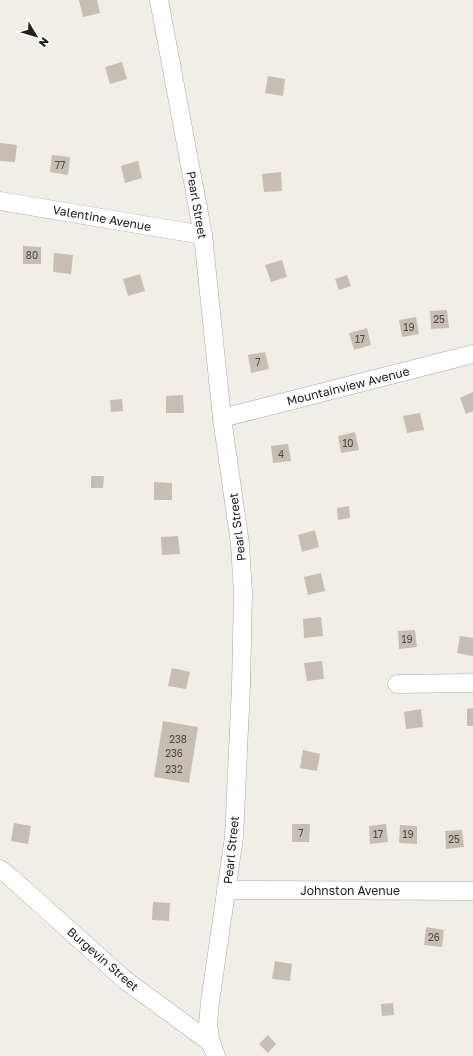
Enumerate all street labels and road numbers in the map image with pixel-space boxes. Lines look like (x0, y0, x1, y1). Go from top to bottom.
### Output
street label: Pearl Street (184, 170, 210, 240)
street label: Valentine Avenue (52, 202, 152, 234)
street label: Mountainview Avenue (285, 363, 411, 408)
street label: Pearl Street (225, 492, 249, 562)
street label: Pearl Street (220, 815, 242, 885)
street label: Johnston Avenue (300, 883, 400, 898)
street label: Burgevin Street (64, 924, 142, 994)

